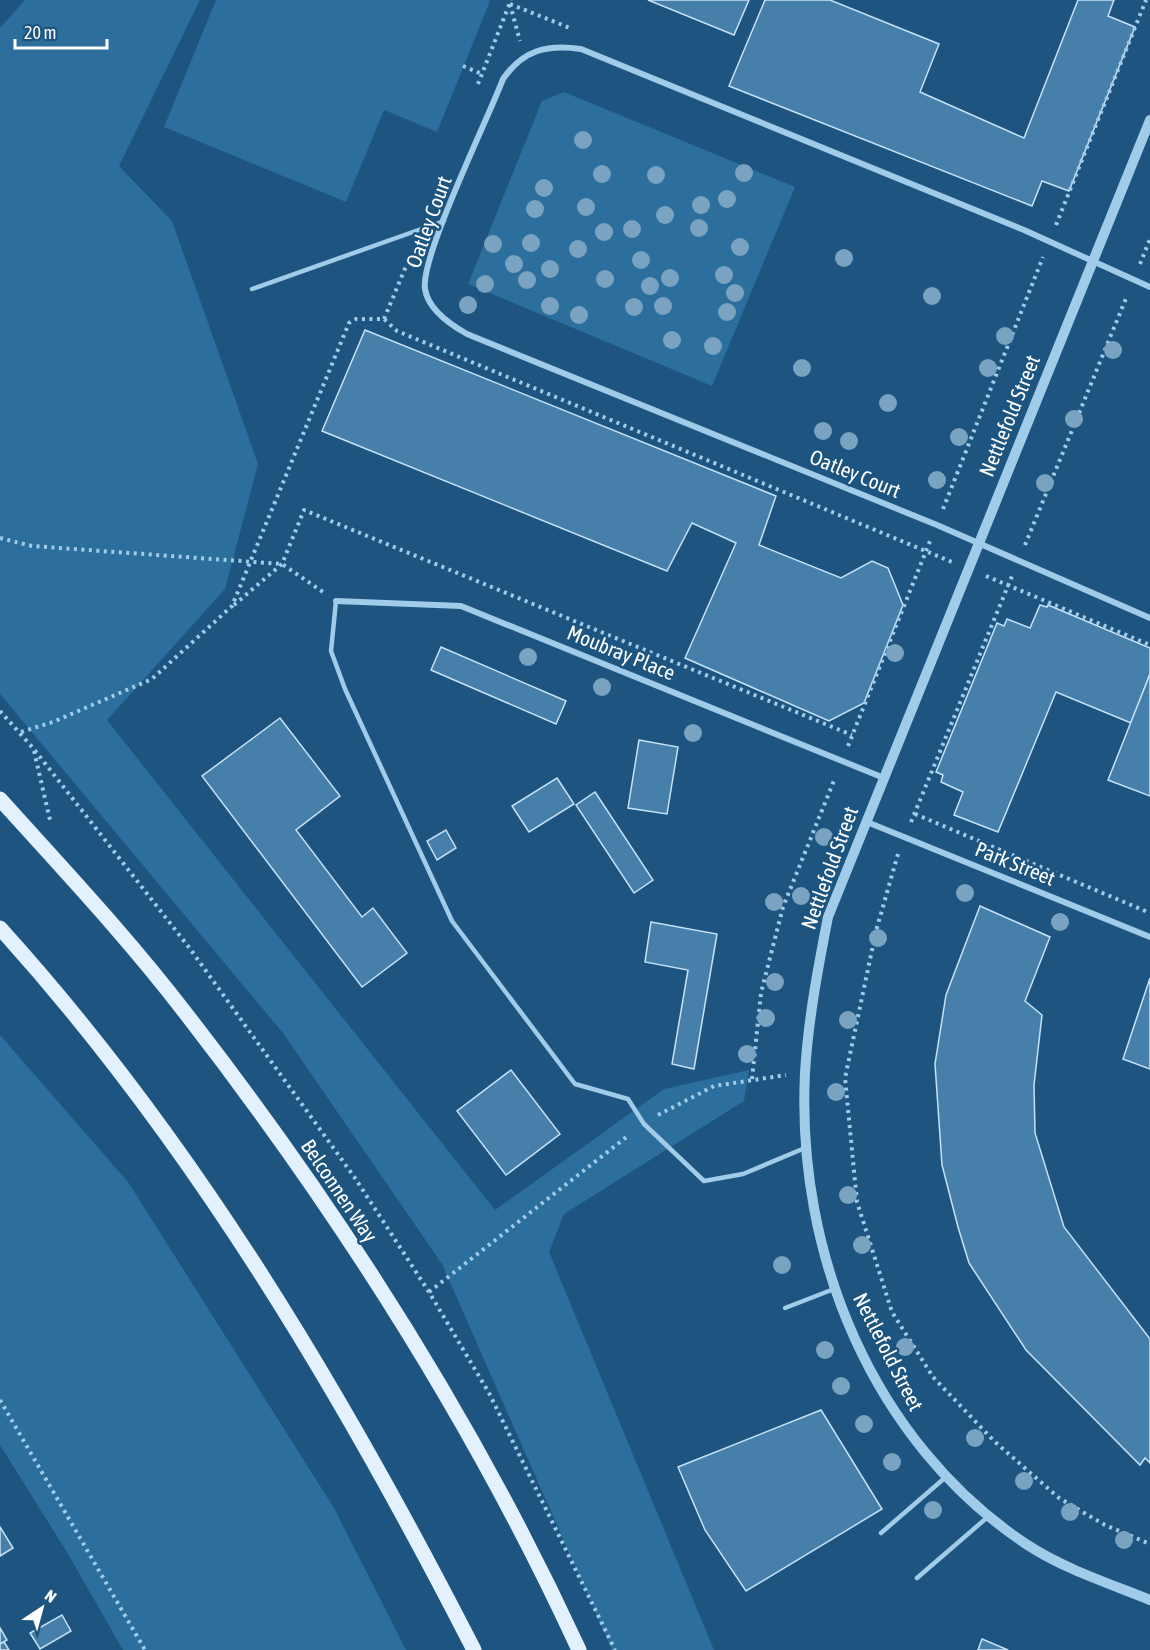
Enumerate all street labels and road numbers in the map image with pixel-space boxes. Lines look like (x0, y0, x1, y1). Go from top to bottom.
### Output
street label: Oatley Court (400, 173, 456, 271)
street label: Nettlefold Street (974, 351, 1044, 480)
street label: Oatley Court (806, 444, 904, 502)
street label: Moubray Place (564, 620, 679, 685)
street label: Nettlefold Street (796, 803, 862, 932)
street label: Park Street (972, 836, 1059, 890)
street label: Belconnen Way (297, 1135, 383, 1247)
street label: Nettlefold Street (849, 1289, 929, 1414)

